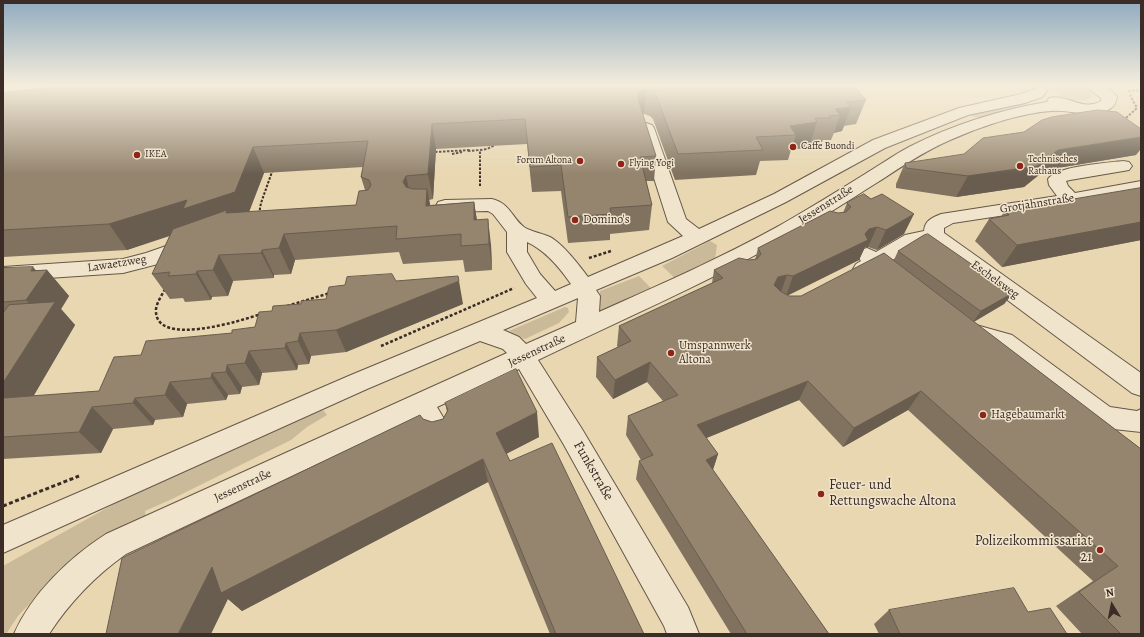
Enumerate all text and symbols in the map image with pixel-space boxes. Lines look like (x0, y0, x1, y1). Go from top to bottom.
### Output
place label: Caffe Buondi (801, 141, 855, 153)
marker: Caffe Buondi (788, 142, 798, 152)
place label: IKEA (145, 149, 167, 161)
marker: IKEA (132, 150, 142, 160)
place label: Technisches Rathaus (1028, 154, 1077, 178)
place label: Forum Altona (516, 155, 572, 167)
marker: Forum Altona (575, 156, 585, 166)
place label: Flying Yogi (629, 158, 674, 170)
marker: Flying Yogi (616, 159, 626, 169)
marker: Technisches Rathaus (1015, 161, 1025, 171)
street label: Jessenstraße (796, 183, 856, 227)
street label: Grotjahnstraße (999, 191, 1075, 217)
place label: Domino's (583, 213, 630, 227)
marker: Domino's (570, 215, 580, 225)
street label: Lawaetzweg (86, 252, 148, 276)
street label: Eschelsweg (968, 258, 1022, 302)
street label: Jessenstraße (506, 331, 568, 371)
place label: Umspannwerk Altona (679, 339, 751, 367)
marker: Umspannwerk Altona (666, 348, 676, 358)
place label: Hagebaumarkt (991, 408, 1065, 422)
marker: Hagebaumarkt (978, 410, 988, 420)
street label: Funkstraße (569, 438, 617, 504)
street label: Jessenstraße (212, 466, 274, 506)
place label: Feuer- und Rettungswache Altona (829, 478, 956, 510)
marker: Feuer- und Rettungswache Altona (816, 489, 826, 499)
place label: Polizeikommissariat 21 (975, 534, 1092, 566)
marker: Polizeikommissariat 21 (1095, 545, 1105, 555)
north arrow (1092, 585, 1132, 625)
text: N (1105, 585, 1115, 601)

